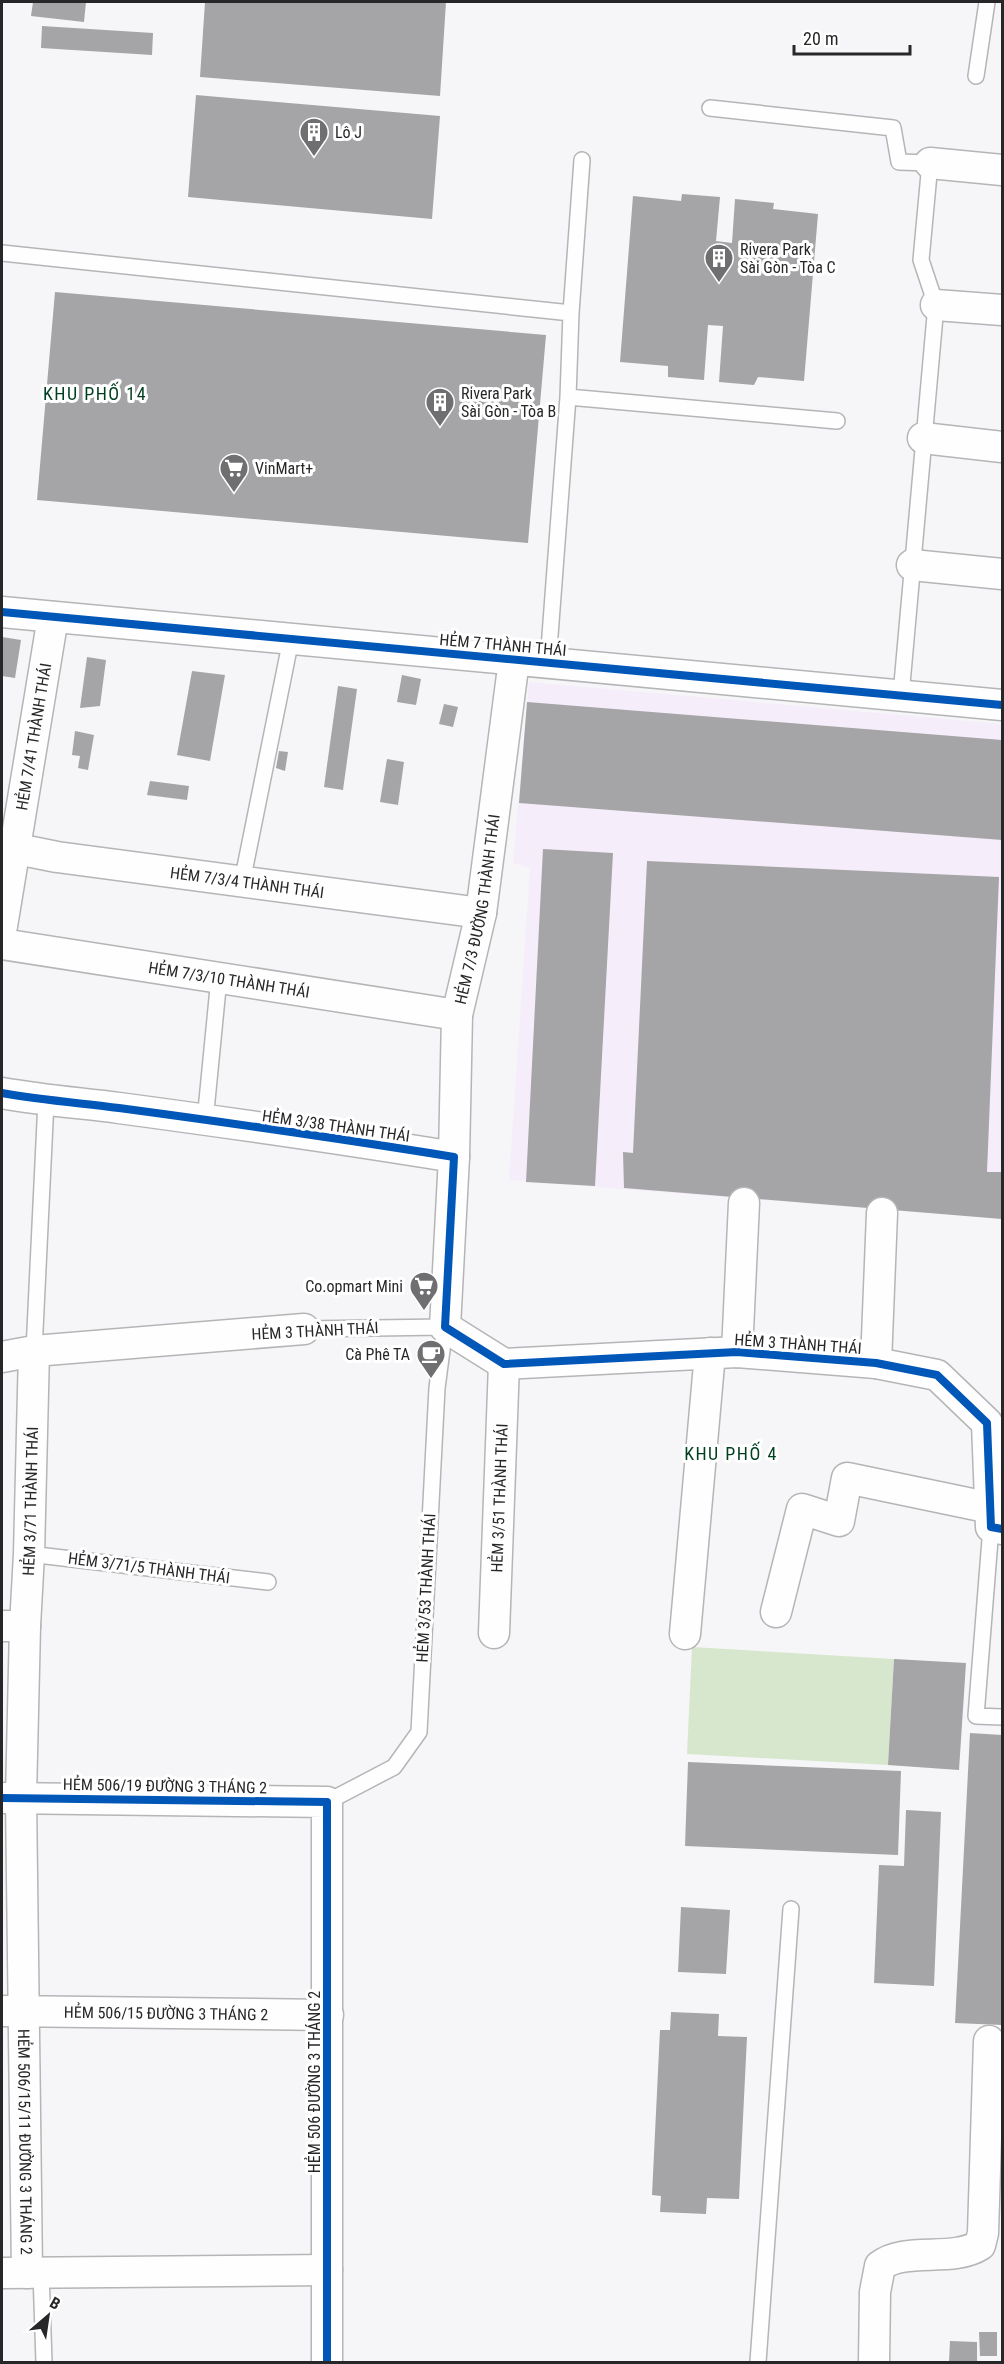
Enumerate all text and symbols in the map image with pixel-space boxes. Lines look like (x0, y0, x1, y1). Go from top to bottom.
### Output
scale bar (794, 18, 910, 56)
text: 20 m (803, 28, 838, 49)
building icon: Lô J (298, 116, 330, 158)
place label: Lô J (335, 123, 362, 142)
place label: Rivera Park Sài Gòn - Tòa C (740, 240, 836, 277)
building icon: Rivera Park Sài Gòn - Tòa C (703, 242, 735, 284)
district label: KHU PHỐ 14 (43, 381, 147, 404)
place label: Rivera Park Sài Gòn - Tòa B (461, 384, 556, 421)
building icon: Rivera Park Sài Gòn - Tòa B (424, 386, 456, 428)
supermarket icon: VinMart+ (218, 452, 250, 494)
place label: VinMart+ (255, 459, 313, 478)
street label: HẺM 7 THÀNH THÁI (439, 629, 567, 660)
street label: HẺM 7/41 THÀNH THÁI (12, 661, 55, 812)
street label: HẺM 7/3 ĐƯỜNG THÀNH THÁI (450, 813, 503, 1006)
street label: HẺM 7/3/4 THÀNH THÁI (169, 863, 325, 902)
street label: HẺM 7/3/10 THÀNH THÁI (147, 958, 311, 1001)
street label: HẺM 3/38 THÀNH THÁI (261, 1105, 411, 1146)
supermarket icon: Co.opmart Mini (408, 1270, 440, 1312)
place label: Co.opmart Mini (305, 1277, 403, 1296)
street label: HẺM 3 THÀNH THÁI (251, 1317, 379, 1344)
street label: HẺM 3 THÀNH THÁI (734, 1329, 862, 1358)
cafe icon: Cà Phê TA (415, 1338, 447, 1380)
place label: Cà Phê TA (345, 1345, 410, 1364)
street label: HẺM 3/51 THÀNH THÁI (486, 1423, 511, 1573)
street label: HẺM 3/71 THÀNH THÁI (18, 1426, 42, 1576)
district label: KHU PHỐ 4 (684, 1441, 778, 1464)
street label: HẺM 3/53 THÀNH THÁI (412, 1513, 439, 1663)
street label: HẺM 3/71/5 THÀNH THÁI (67, 1548, 231, 1587)
street label: HẺM 506/19 ĐƯỜNG 3 THÁNG 2 (63, 1774, 267, 1797)
street label: HẺM 506 ĐƯỜNG 3 THÁNG 2 (304, 1991, 324, 2173)
street label: HẺM 506/15 ĐƯỜNG 3 THÁNG 2 (64, 2001, 268, 2024)
street label: HẺM 506/15/11 ĐƯỜNG 3 THÁNG 2 (14, 2029, 36, 2255)
north arrow (18, 2286, 78, 2346)
text: B (46, 2293, 64, 2314)

